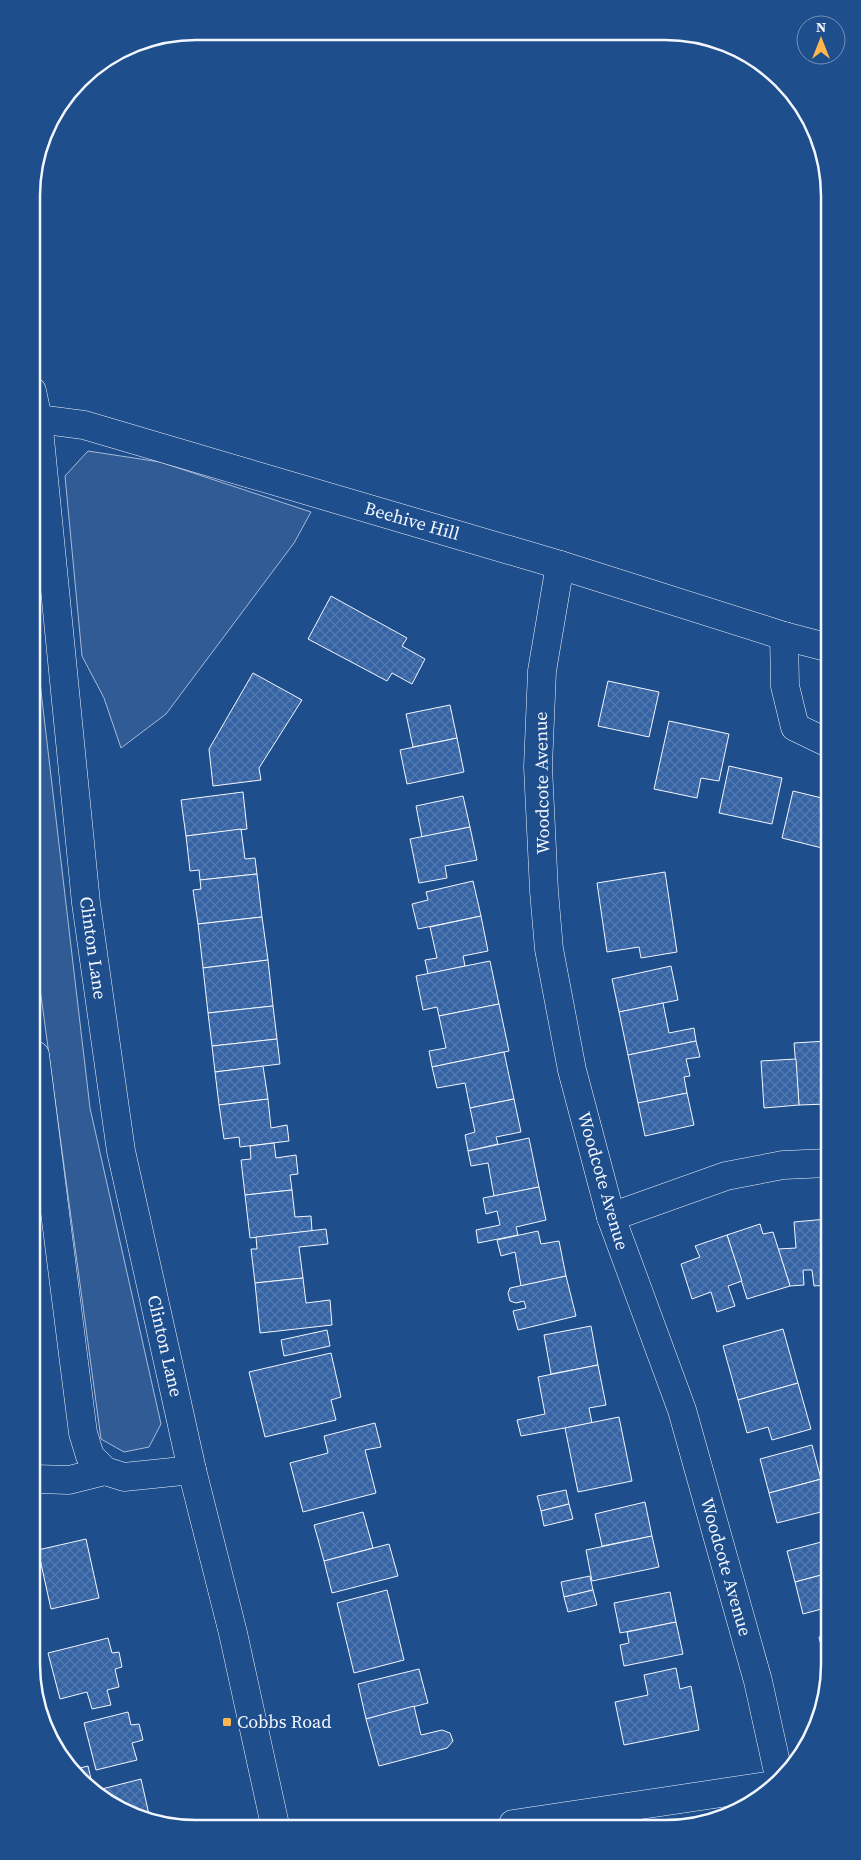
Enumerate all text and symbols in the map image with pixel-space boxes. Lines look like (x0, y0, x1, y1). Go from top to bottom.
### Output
north arrow (796, 15, 846, 65)
text: N (816, 17, 826, 37)
street label: Beehive Hill (362, 495, 463, 546)
street label: Woodcote Avenue (528, 711, 555, 855)
street label: Clinton Lane (74, 895, 113, 1001)
street label: Woodcote Avenue (572, 1109, 635, 1253)
street label: Clinton Lane (142, 1293, 189, 1399)
street label: Woodcote Avenue (695, 1495, 758, 1639)
place label: Cobbs Road (237, 1709, 331, 1734)
marker: Cobbs Road (221, 1716, 233, 1728)

